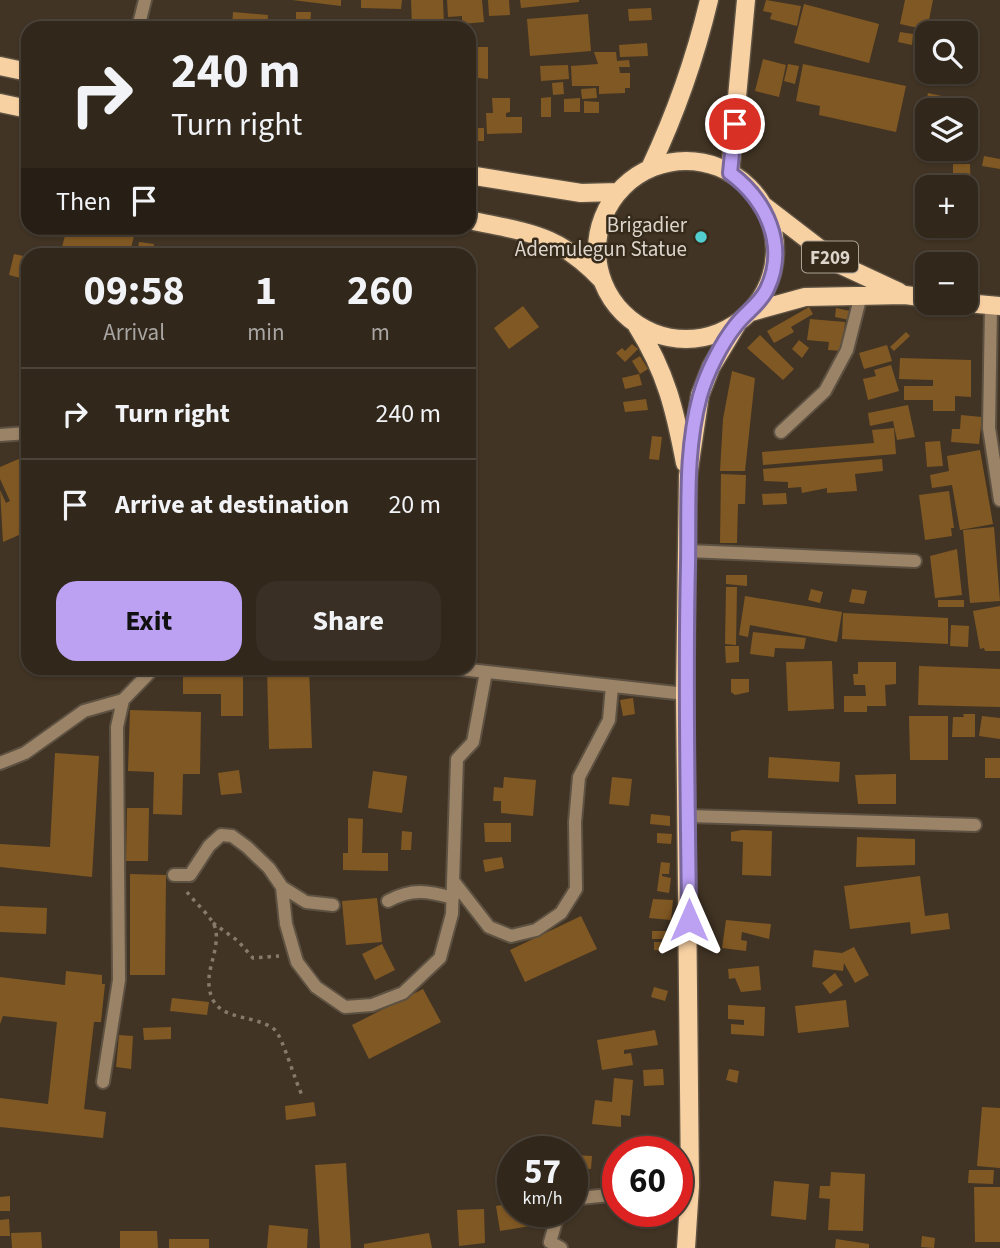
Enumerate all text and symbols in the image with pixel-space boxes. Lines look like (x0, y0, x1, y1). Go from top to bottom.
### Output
map controls (915, 21, 978, 315)
button: search (915, 21, 978, 84)
text: 240 m (171, 37, 300, 107)
icon: right (56, 49, 147, 140)
pin (705, 94, 765, 154)
button: layers (915, 98, 978, 161)
text: Turn right (171, 102, 302, 148)
icon: arrive (716, 105, 754, 143)
button: + (915, 175, 978, 238)
icon: arrive (125, 182, 163, 220)
text: Then (56, 183, 111, 220)
place label: Brigadier Ademulegun Statue (515, 210, 688, 264)
marker: Brigadier Ademulegun Statue (693, 229, 709, 245)
road number: F209 (802, 242, 858, 272)
button: − (915, 252, 978, 315)
text: 09:58 (83, 261, 185, 321)
text: 1 (255, 261, 277, 321)
text: 260 (347, 261, 414, 321)
text: Arrival (103, 316, 165, 349)
text: min (247, 316, 285, 349)
text: m (371, 316, 390, 349)
icon: right (56, 395, 94, 433)
text: Turn right (115, 395, 230, 432)
text: 240 m (375, 395, 441, 432)
icon: arrive (56, 486, 94, 524)
text: Arrive at destination (115, 486, 349, 523)
text: 20 m (388, 486, 441, 523)
button: Exit (56, 581, 242, 661)
button: Share (256, 581, 441, 661)
position arrow (652, 883, 726, 957)
speed limit sign: 60 (602, 1136, 693, 1227)
text: 57 (524, 1147, 561, 1197)
text: km/h (523, 1186, 562, 1211)

